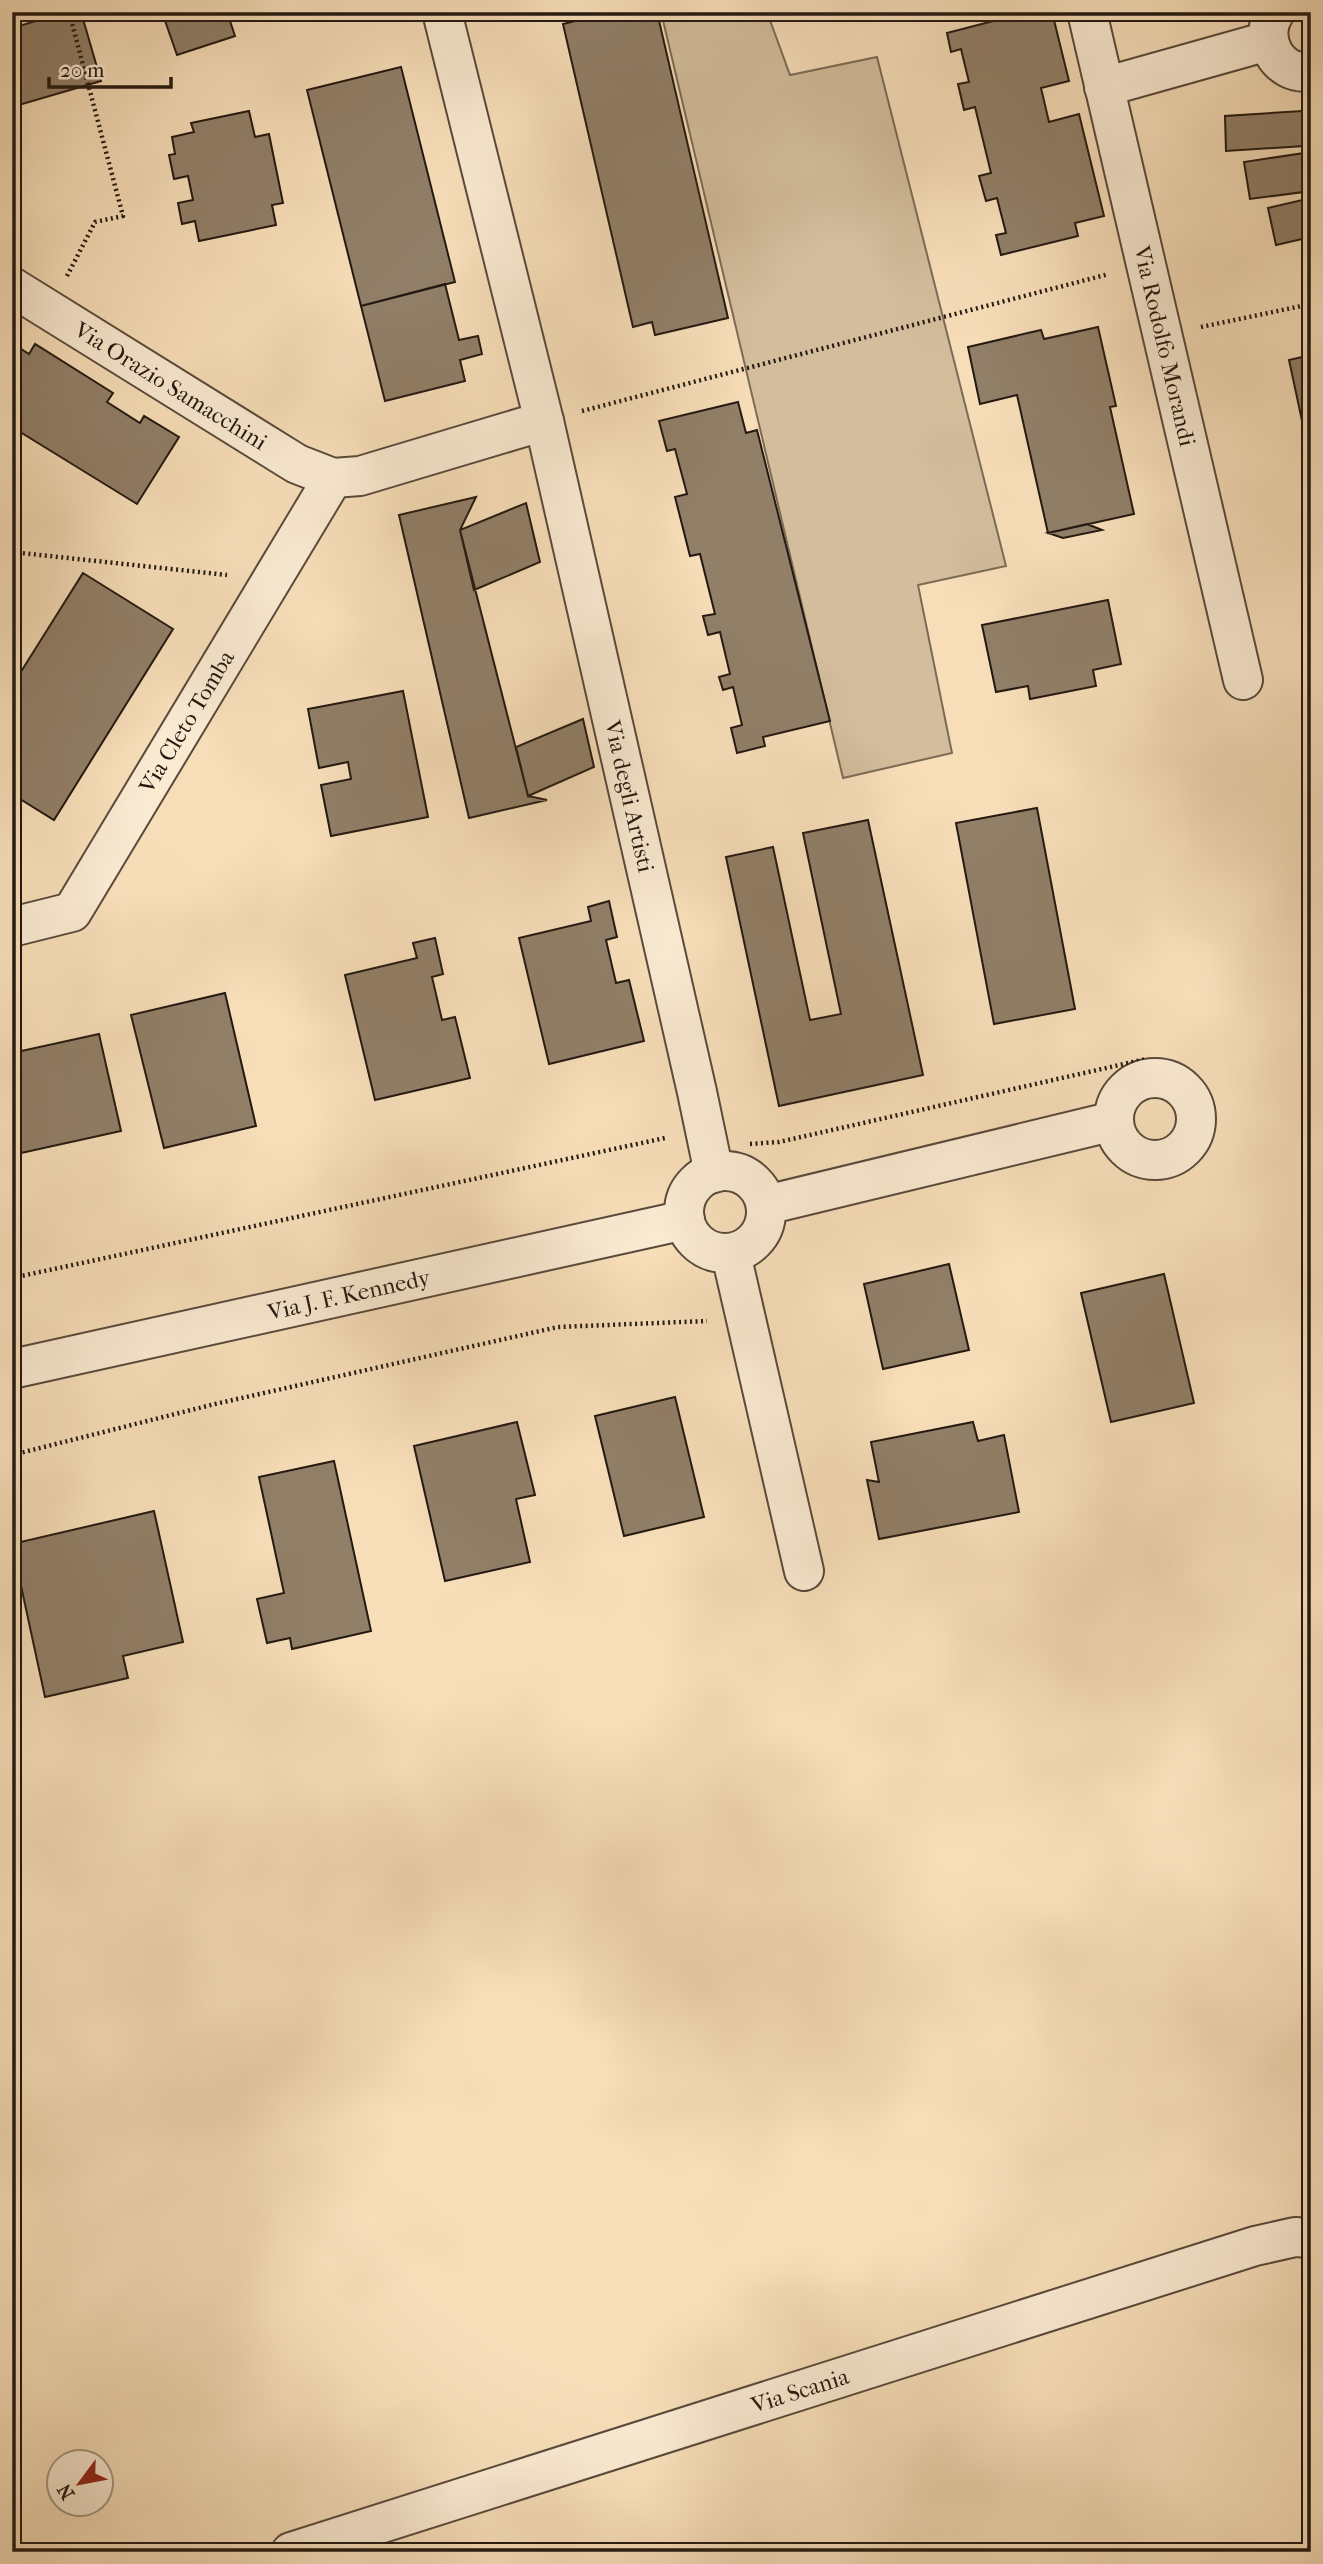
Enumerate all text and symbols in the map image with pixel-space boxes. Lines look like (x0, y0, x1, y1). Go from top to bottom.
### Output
scale bar (49, 46, 172, 90)
text: 20 m (60, 58, 105, 82)
street label: Via Rodolfo Morandi (1128, 242, 1201, 449)
street label: Via Orazio Samacchini (69, 315, 272, 456)
street label: Via Cleto Tomba (133, 645, 240, 799)
street label: Via degli Artisti (599, 717, 660, 875)
street label: Via J. F. Kennedy (264, 1263, 433, 1326)
street label: Via Scania (747, 2362, 852, 2419)
north arrow (46, 2448, 116, 2518)
text: N (53, 2479, 80, 2503)

